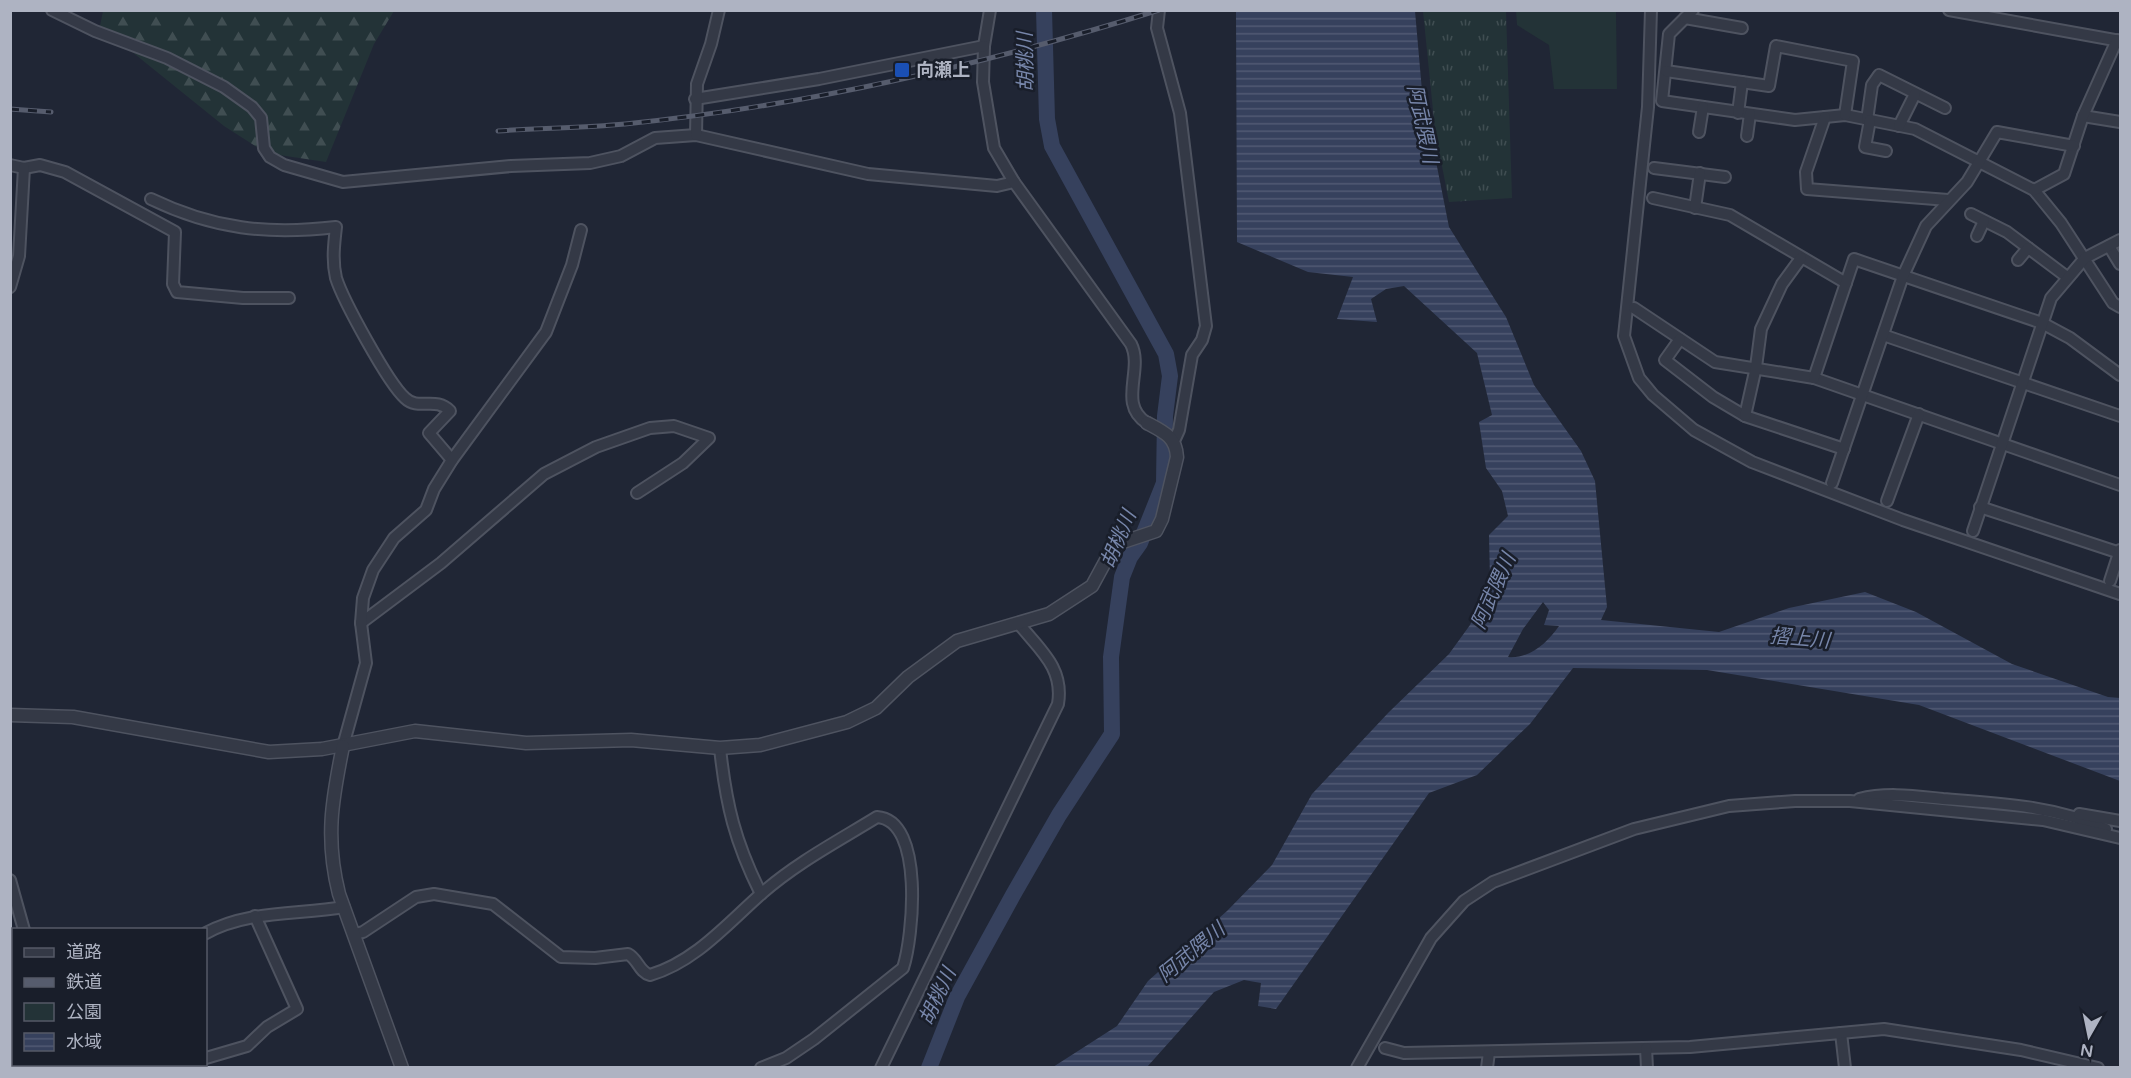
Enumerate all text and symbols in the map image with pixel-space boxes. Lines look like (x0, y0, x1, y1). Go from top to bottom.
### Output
water label: 胡桃川 (1013, 30, 1039, 92)
place label: 向瀬上 (916, 59, 970, 81)
marker: 向瀬上 (893, 61, 911, 79)
water label: 阿武隈川 (1402, 83, 1442, 168)
water label: 胡桃川 (1096, 505, 1142, 572)
water label: 阿武隈川 (1467, 548, 1522, 633)
water label: 摺上川 (1769, 624, 1833, 654)
water label: 阿武隈川 (1153, 917, 1232, 988)
legend (12, 928, 207, 1066)
text: 道路 (66, 941, 102, 963)
water label: 胡桃川 (914, 962, 962, 1029)
text: 鉄道 (66, 971, 102, 993)
text: 公園 (66, 1001, 102, 1023)
north arrow (2059, 1006, 2119, 1066)
text: 水域 (66, 1031, 102, 1053)
text: N (2079, 1039, 2095, 1061)

